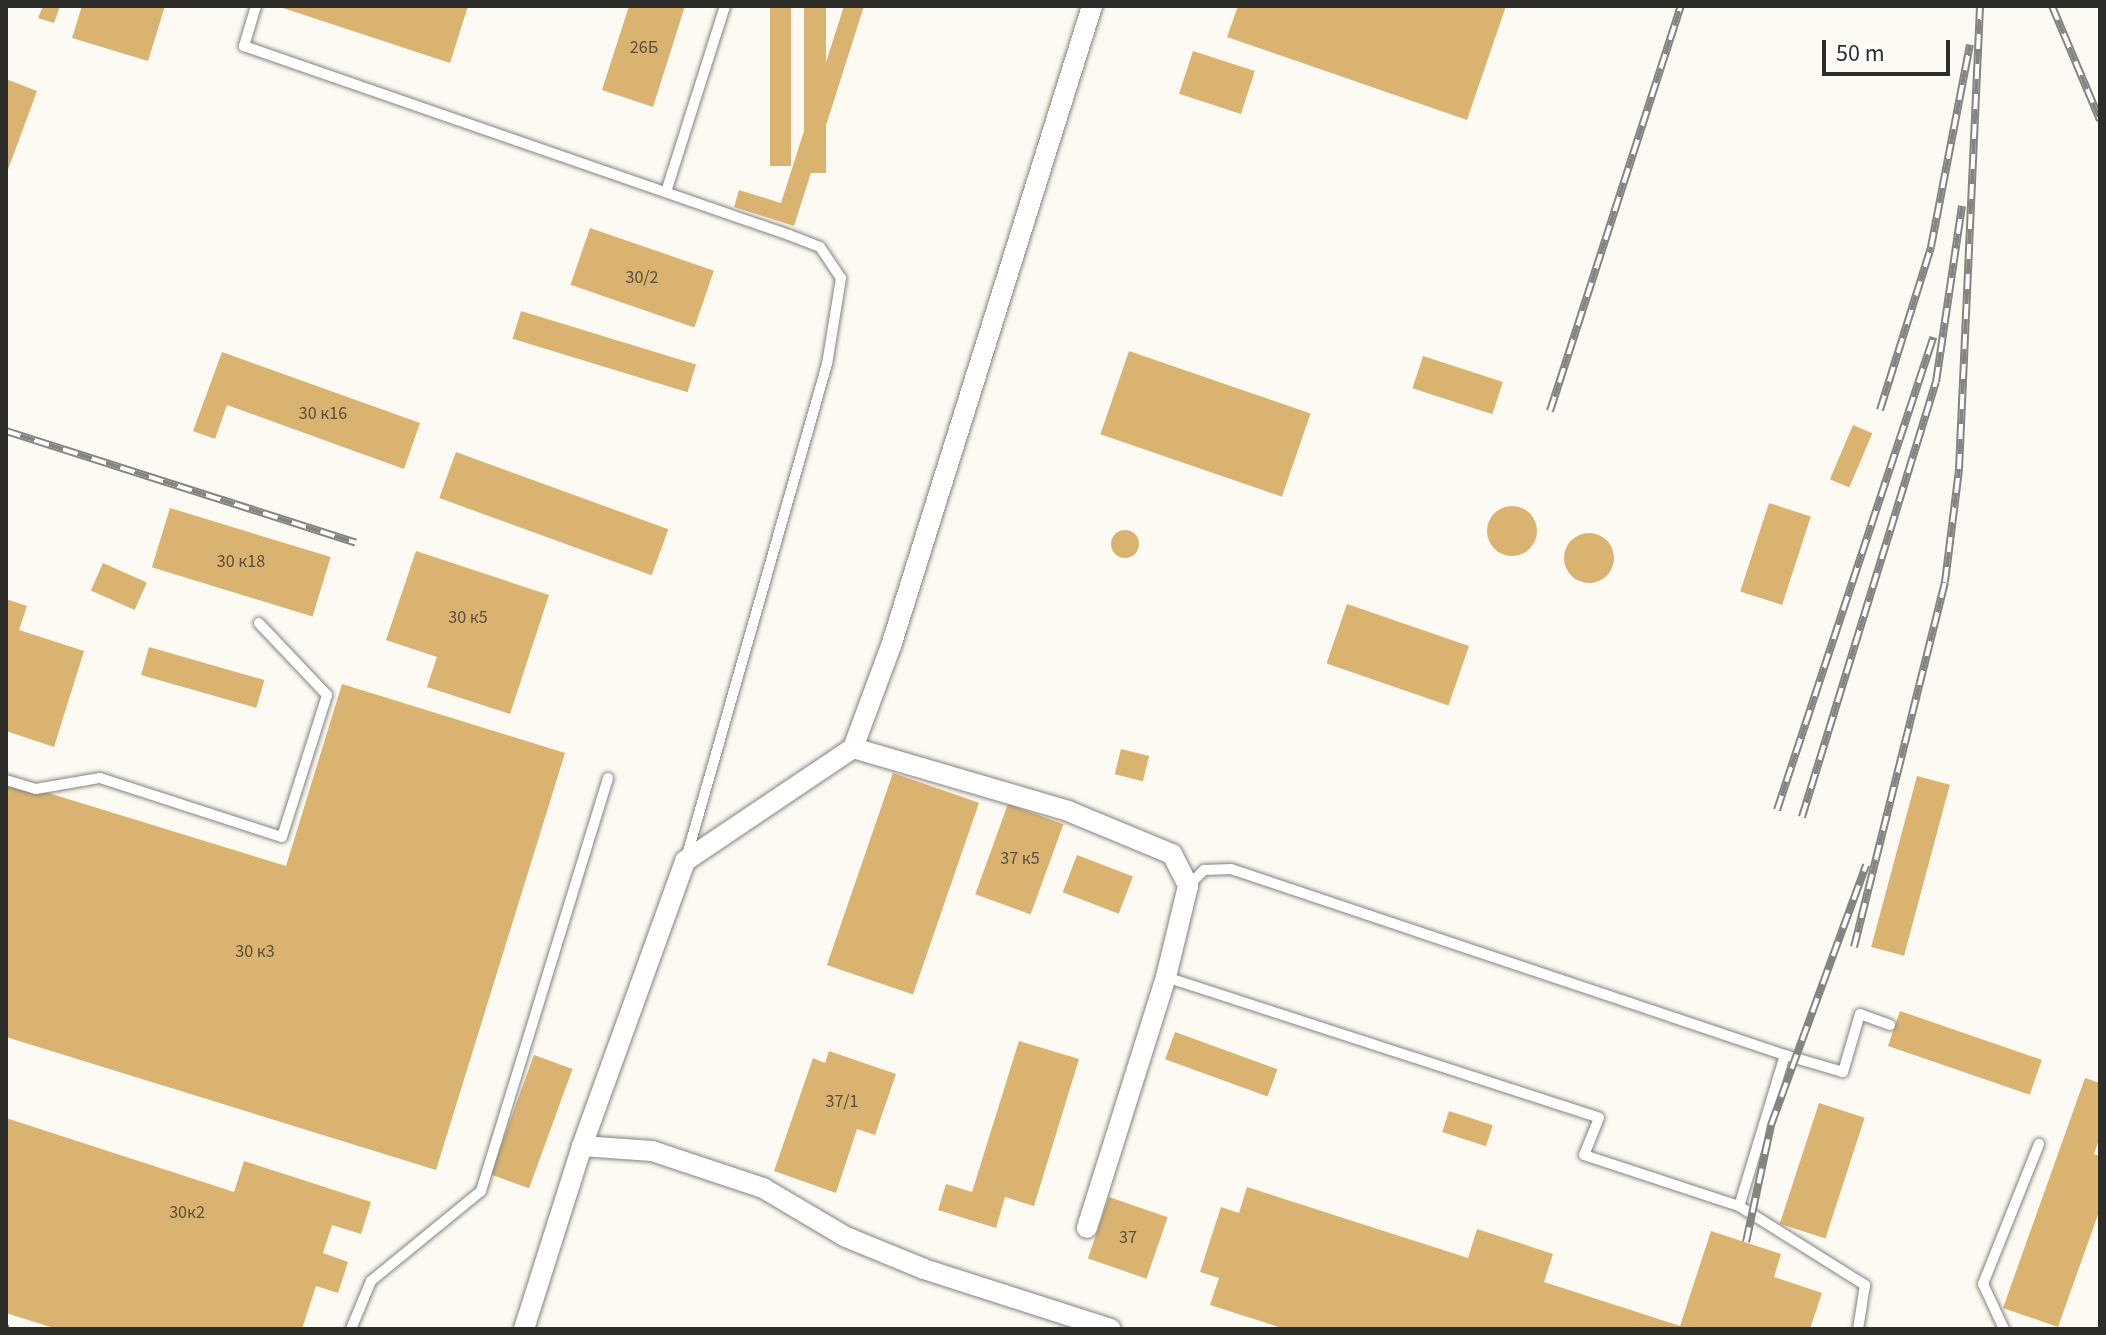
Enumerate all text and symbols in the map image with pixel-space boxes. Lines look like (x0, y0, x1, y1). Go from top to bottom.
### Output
scale bar (1826, 24, 1954, 74)
text: 50 m (1836, 36, 1885, 71)
house number: 26Б (630, 37, 658, 59)
house number: 30/2 (625, 267, 659, 289)
house number: 30 к16 (299, 403, 347, 425)
house number: 30 к18 (217, 551, 265, 573)
house number: 30 к5 (448, 607, 488, 629)
house number: 37 к5 (1000, 848, 1040, 870)
house number: 30 к3 (235, 941, 275, 963)
house number: 37/1 (825, 1091, 859, 1113)
house number: 30к2 (169, 1202, 205, 1224)
house number: 37 (1119, 1227, 1137, 1249)

